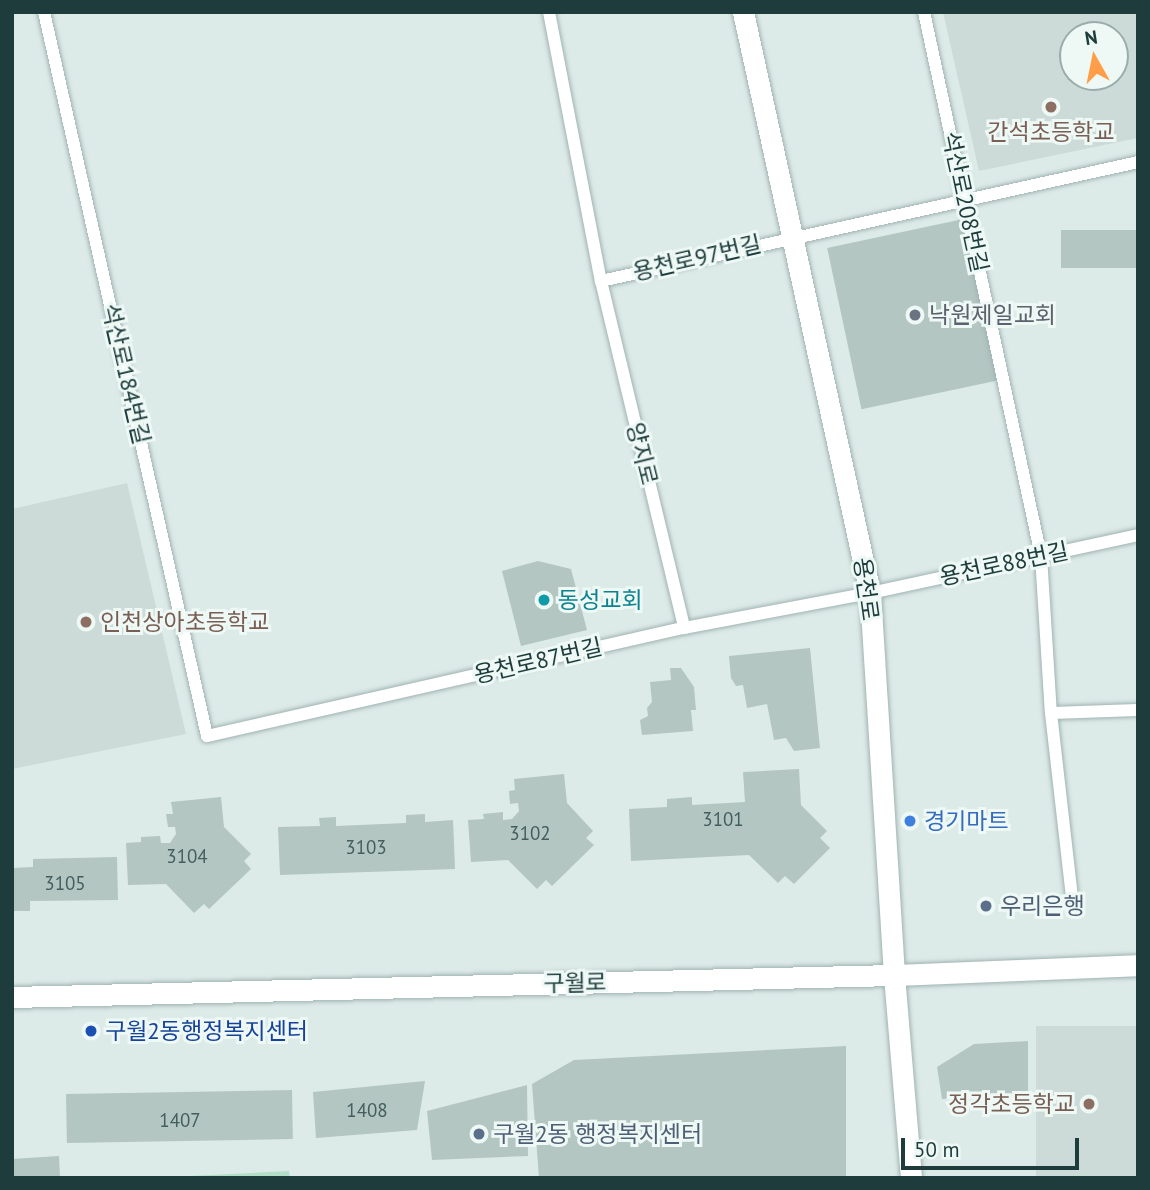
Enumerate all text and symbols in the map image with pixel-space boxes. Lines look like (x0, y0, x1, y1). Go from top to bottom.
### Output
north arrow (1059, 21, 1129, 91)
text: N (1083, 24, 1099, 50)
marker: 간석초등학교 (1043, 99, 1059, 115)
place label: 간석초등학교 (988, 118, 1114, 146)
street label: 석산로208번길 (937, 129, 993, 275)
street label: 용천로97번길 (630, 230, 764, 286)
street label: 석산로184번길 (96, 301, 156, 447)
place label: 낙원제일교회 (929, 301, 1056, 329)
marker: 낙원제일교회 (907, 307, 923, 323)
street label: 양지로 (621, 420, 663, 488)
street label: 용천로88번길 (937, 537, 1071, 591)
street label: 용천로 (848, 556, 884, 622)
place label: 동성교회 (558, 586, 643, 614)
marker: 동성교회 (536, 592, 552, 608)
place label: 인천상아초등학교 (100, 608, 269, 636)
marker: 인천상아초등학교 (78, 614, 94, 630)
street label: 용천로87번길 (471, 633, 605, 689)
place label: 경기마트 (924, 807, 1009, 835)
house number: 3101 (702, 809, 744, 831)
marker: 경기마트 (902, 813, 918, 829)
house number: 3102 (509, 823, 551, 845)
house number: 3103 (345, 837, 387, 859)
house number: 3104 (166, 846, 208, 868)
house number: 3105 (44, 873, 86, 895)
place label: 우리은행 (1000, 892, 1085, 920)
marker: 우리은행 (978, 898, 994, 914)
street label: 구월로 (543, 969, 607, 997)
place label: 구월2동행정복지센터 (105, 1017, 308, 1045)
marker: 구월2동행정복지센터 (83, 1023, 99, 1039)
place label: 정각초등학교 (948, 1090, 1075, 1118)
marker: 정각초등학교 (1081, 1096, 1097, 1112)
house number: 1408 (346, 1100, 388, 1122)
house number: 1407 (159, 1110, 201, 1132)
place label: 구월2동 행정복지센터 (493, 1120, 702, 1148)
scale bar (905, 1124, 1084, 1168)
marker: 구월2동 행정복지센터 (471, 1126, 487, 1142)
text: 50 m (914, 1136, 960, 1163)

